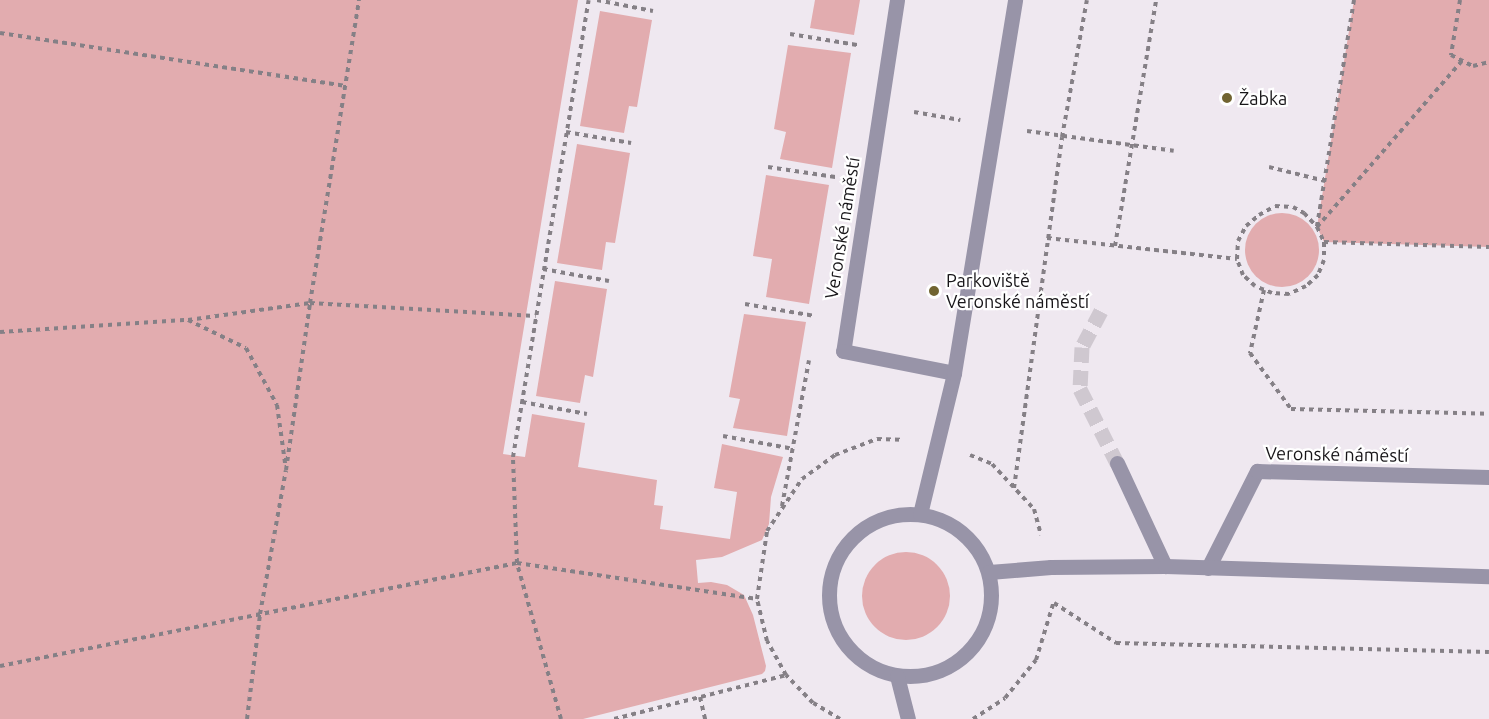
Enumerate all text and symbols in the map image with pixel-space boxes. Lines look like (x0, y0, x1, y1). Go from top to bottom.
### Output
place label: Žabka (1239, 87, 1287, 109)
marker: Žabka (1220, 91, 1234, 105)
street label: Veronské náměstí (820, 156, 864, 300)
place label: Parkoviště Veronské náměstí (946, 270, 1089, 312)
marker: Parkoviště Veronské náměstí (927, 284, 941, 298)
street label: Veronské náměstí (1265, 442, 1409, 466)

